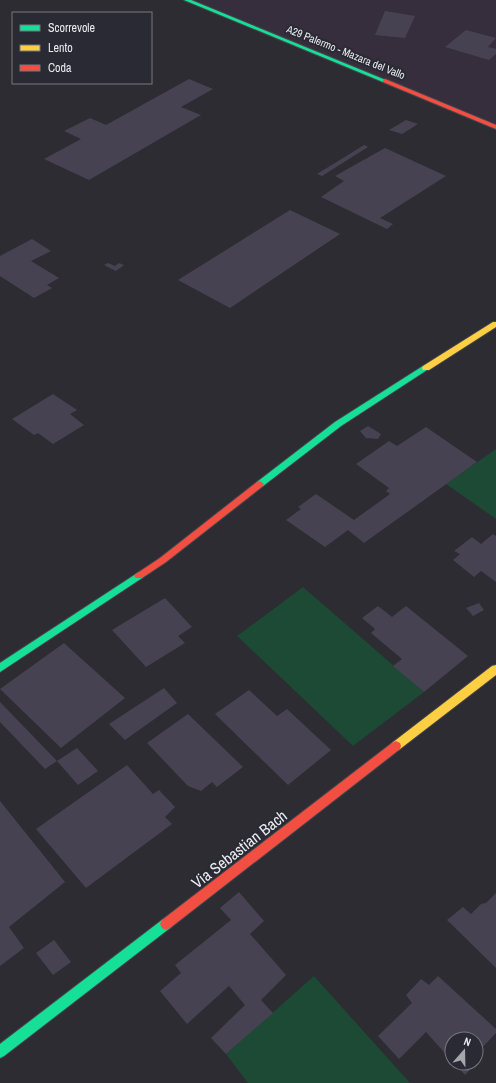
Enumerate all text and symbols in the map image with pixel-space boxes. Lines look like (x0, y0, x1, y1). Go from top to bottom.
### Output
legend (12, 12, 152, 84)
text: Scorrevole (48, 20, 95, 36)
street label: A29 Palermo - Mazara del Vallo (284, 21, 407, 82)
text: Lento (48, 40, 73, 56)
text: Coda (48, 60, 72, 76)
street label: Via Sebastian Bach (187, 805, 291, 893)
north arrow (444, 1031, 484, 1071)
text: N (462, 1034, 473, 1049)

